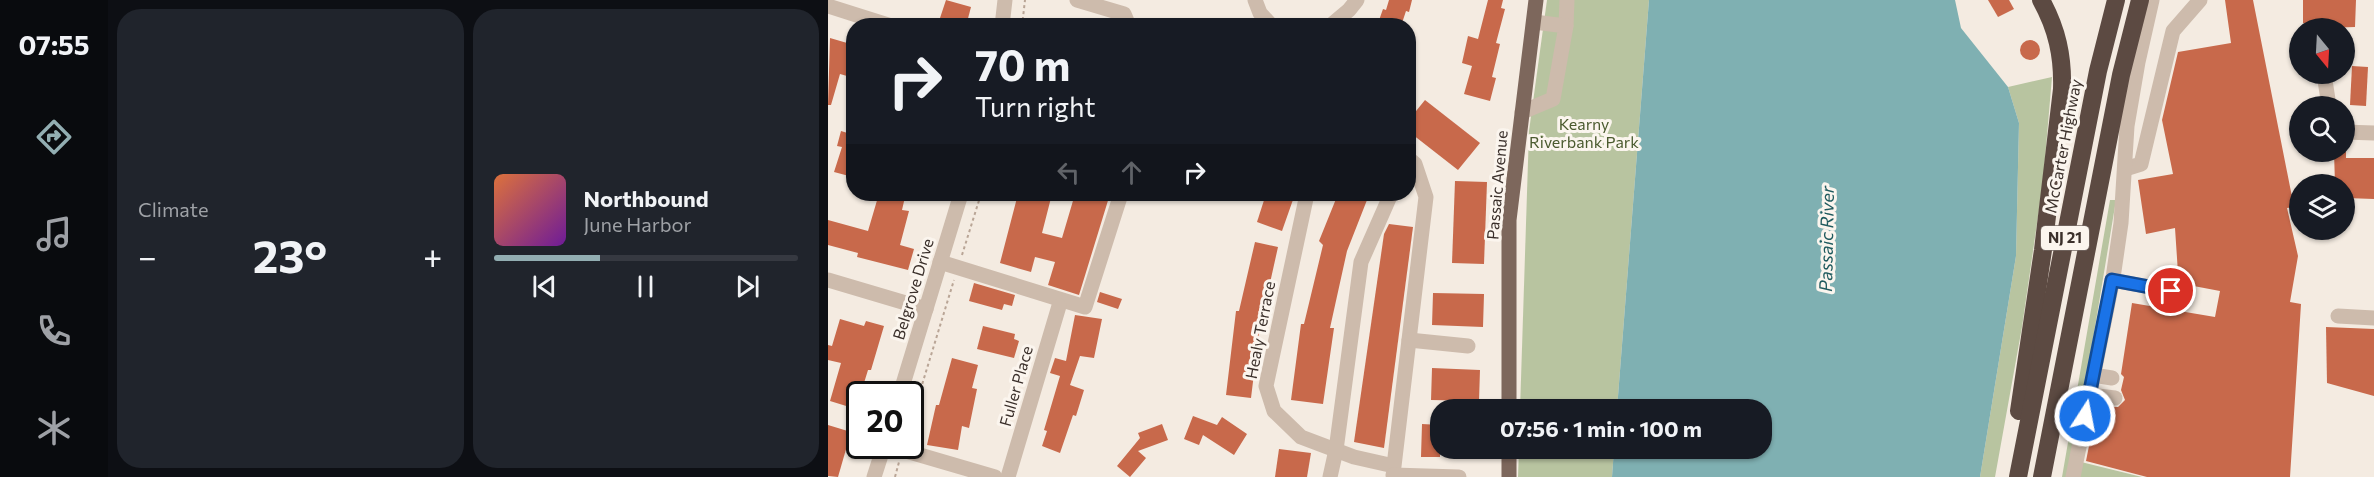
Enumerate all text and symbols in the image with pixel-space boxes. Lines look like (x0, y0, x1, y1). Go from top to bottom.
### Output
north arrow (2289, 18, 2355, 84)
map controls (2289, 18, 2355, 240)
text: 07:55 (18, 28, 90, 61)
text: 70 m (975, 38, 1070, 90)
icon: right (876, 42, 954, 120)
street label: McCarter Highway (2040, 77, 2085, 215)
text: Turn right (975, 90, 1095, 123)
button: search (2289, 96, 2355, 162)
park label: Kearny Riverbank Park (1529, 114, 1639, 151)
icon: directions (33, 116, 75, 158)
street label: Passaic Avenue (1482, 129, 1511, 240)
icon: left (1052, 156, 1085, 189)
icon: ahead (1115, 156, 1148, 189)
icon: right (1178, 156, 1211, 189)
button: layers (2289, 174, 2355, 240)
text: Northbound (584, 185, 709, 212)
water label: Passaic River (1814, 185, 1838, 292)
text: Climate (138, 197, 208, 221)
text: June Harbor (584, 212, 692, 236)
icon: music (33, 213, 75, 255)
road number: NJ 21 (2041, 226, 2089, 250)
text: 23° (253, 227, 327, 282)
text: − (138, 235, 157, 276)
text: + (423, 235, 442, 276)
street label: Belgrove Drive (888, 236, 937, 342)
pin (2145, 265, 2196, 316)
icon: previous (528, 270, 561, 303)
icon: pause (629, 270, 662, 303)
icon: next (731, 270, 764, 303)
icon: arrive (2154, 274, 2187, 307)
street label: Healy Terrace (1241, 279, 1278, 380)
icon: phone (33, 310, 75, 352)
street label: Fuller Place (995, 343, 1036, 428)
speed limit sign: 20 (846, 381, 924, 459)
position arrow (2053, 384, 2117, 448)
icon: climate (33, 407, 75, 449)
text: 07:56 · 1 min · 100 m (1500, 415, 1702, 442)

